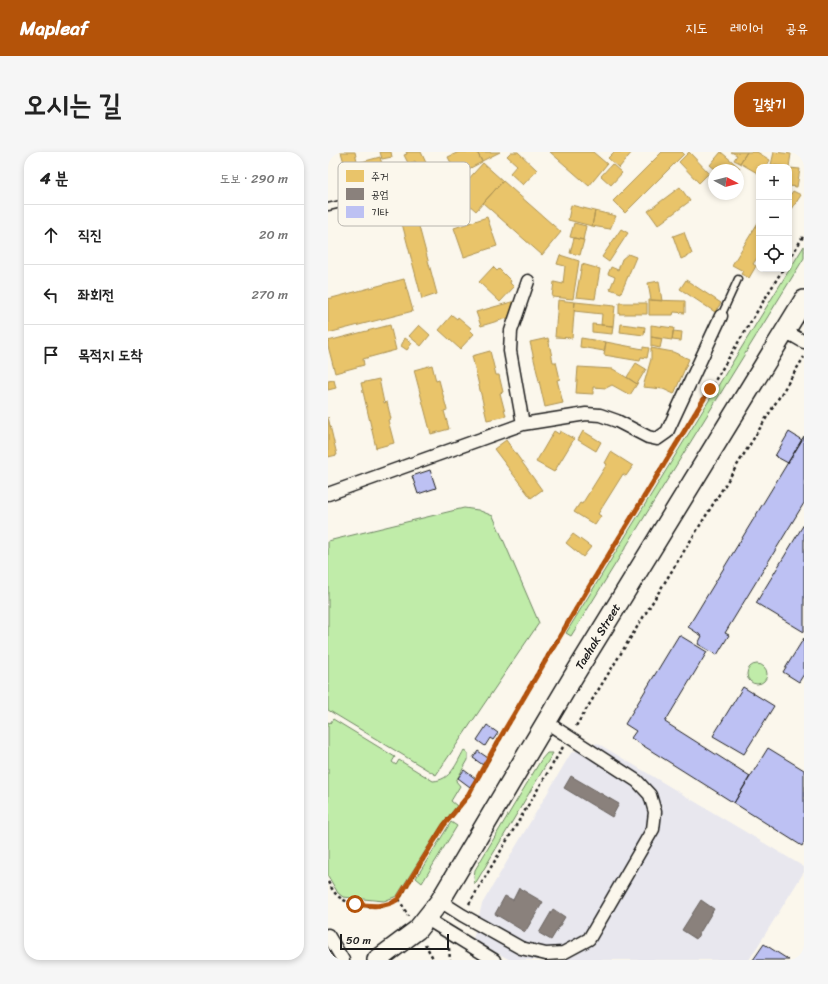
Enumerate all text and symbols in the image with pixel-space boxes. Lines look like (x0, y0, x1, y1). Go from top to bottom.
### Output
text: Mapleaf (20, 12, 88, 45)
text: 지도 (685, 16, 708, 41)
text: 레이어 (730, 16, 763, 41)
text: 공유 (785, 16, 808, 41)
text: 오시는 길 (24, 80, 121, 129)
button: 길찾기 (734, 82, 804, 127)
legend (338, 162, 470, 226)
text: 4 분 (40, 163, 69, 193)
north arrow (708, 164, 744, 200)
map controls (756, 164, 792, 272)
button: + (756, 164, 792, 200)
text: 도보 · 290 m (220, 167, 288, 190)
text: 주거 (371, 167, 389, 186)
text: 공업 (371, 185, 389, 204)
button: − (756, 200, 792, 236)
text: 기타 (371, 203, 389, 222)
text: 직진 (78, 222, 102, 248)
text: 20 m (259, 223, 288, 246)
icon: ahead (40, 224, 62, 246)
button: locate (756, 236, 792, 272)
text: 좌회전 (78, 282, 114, 308)
text: 270 m (251, 283, 288, 306)
icon: left (40, 284, 62, 306)
text: 목적지 도착 (78, 342, 142, 368)
icon: arrive (40, 344, 62, 366)
route end (701, 380, 719, 398)
street label: Taehak Street (569, 599, 627, 674)
route start (346, 895, 364, 913)
text: 50 m (346, 931, 371, 950)
scale bar (340, 932, 449, 951)

